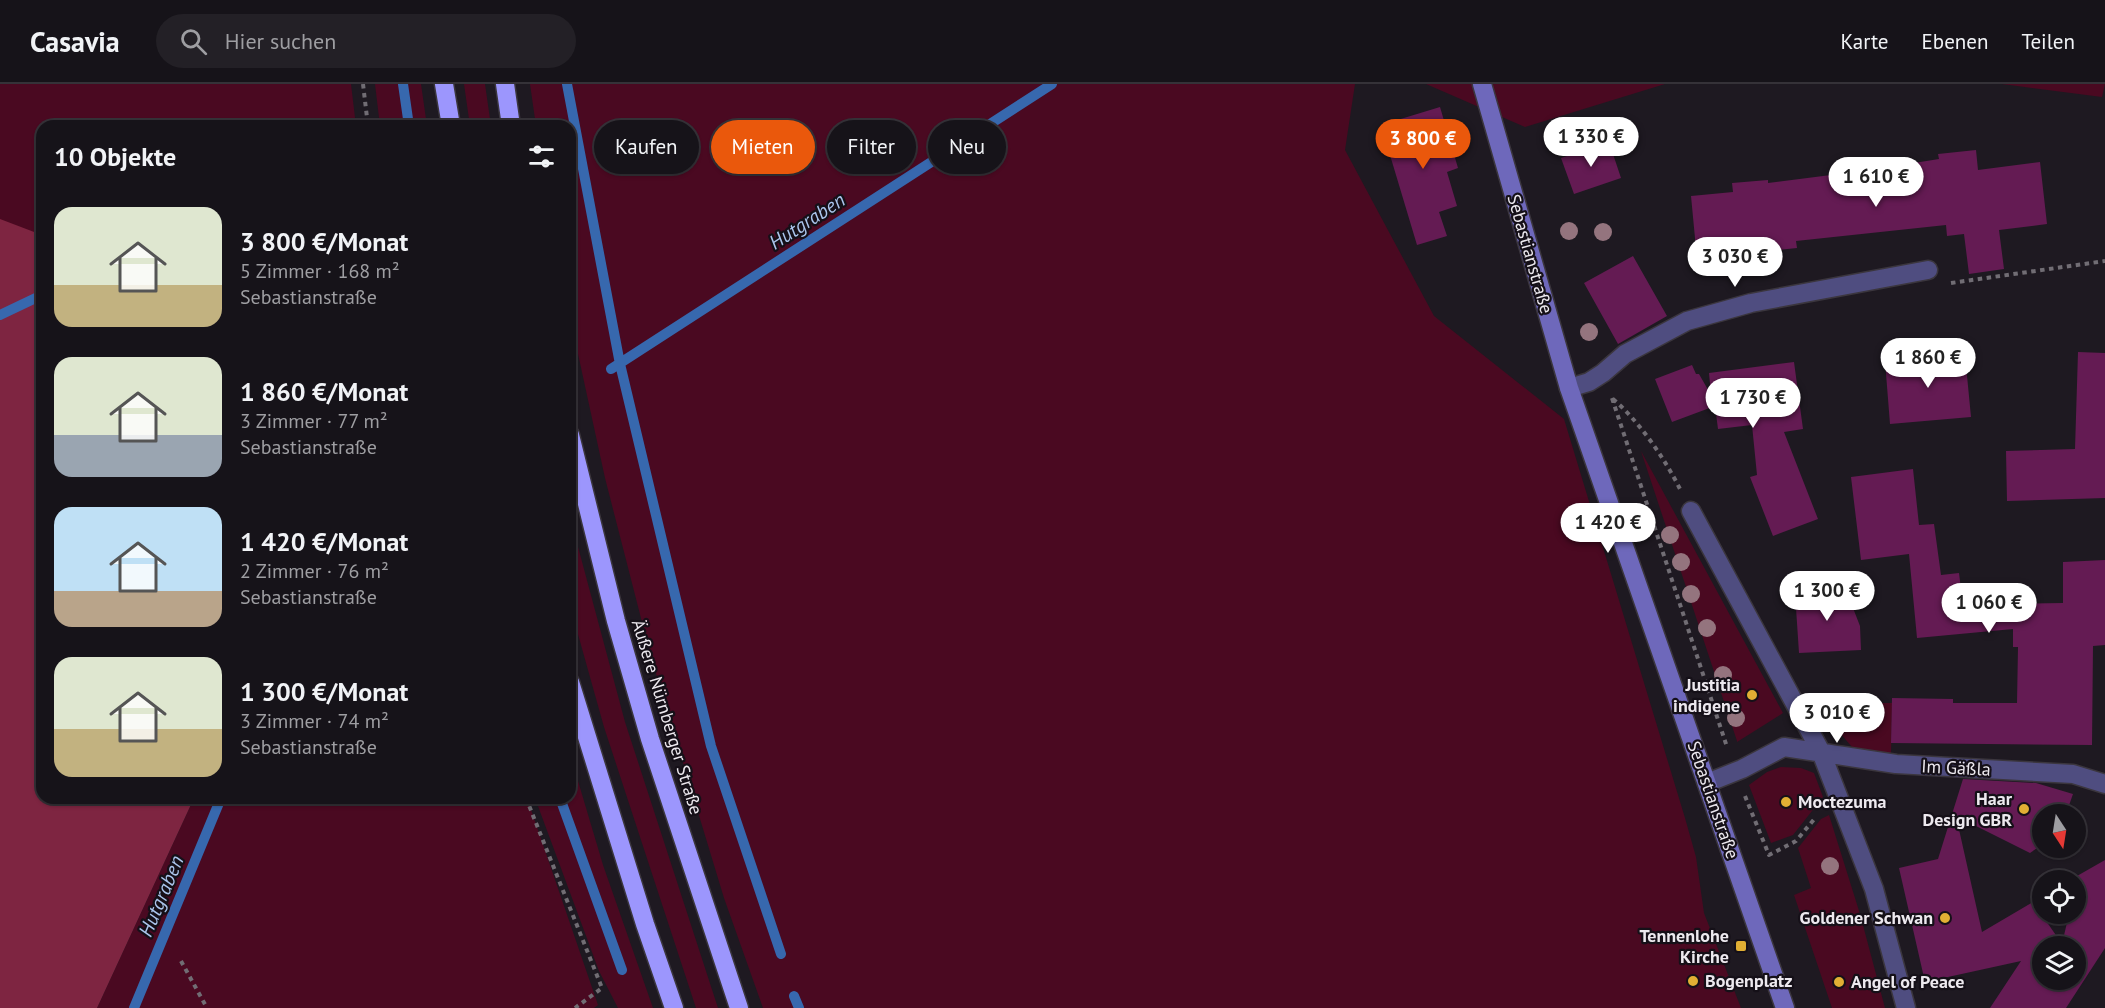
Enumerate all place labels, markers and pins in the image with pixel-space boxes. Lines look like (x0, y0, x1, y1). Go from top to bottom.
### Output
pin: 1 330 € (1536, 117, 1646, 168)
pin: 3 800 € (1368, 119, 1478, 170)
pin: 1 610 € (1821, 157, 1931, 208)
pin: 3 030 € (1680, 237, 1790, 288)
pin: 1 860 € (1873, 338, 1983, 389)
pin: 1 730 € (1698, 378, 1808, 429)
pin: 1 420 € (1553, 503, 1663, 554)
pin: 1 300 € (1772, 571, 1882, 622)
pin: 1 060 € (1934, 583, 2044, 634)
place label: Justitia indigene (1673, 673, 1740, 717)
marker: Justitia indigene (1745, 688, 1759, 702)
pin: 3 010 € (1782, 693, 1892, 744)
place label: Haar Design GBR (1923, 787, 2013, 831)
place label: Moctezuma (1798, 790, 1887, 813)
marker: Moctezuma (1779, 795, 1793, 809)
marker: Haar Design GBR (2017, 802, 2031, 816)
place label: Goldener Schwan (1800, 906, 1933, 929)
marker: Goldener Schwan (1938, 911, 1952, 925)
place label: Tennenlohe Kirche (1639, 924, 1729, 968)
marker: Tennenlohe Kirche (1734, 939, 1748, 953)
place label: Bogenplatz (1705, 969, 1792, 992)
place label: Angel of Peace (1851, 970, 1964, 993)
marker: Bogenplatz (1686, 974, 1700, 988)
marker: Angel of Peace (1832, 975, 1846, 989)

